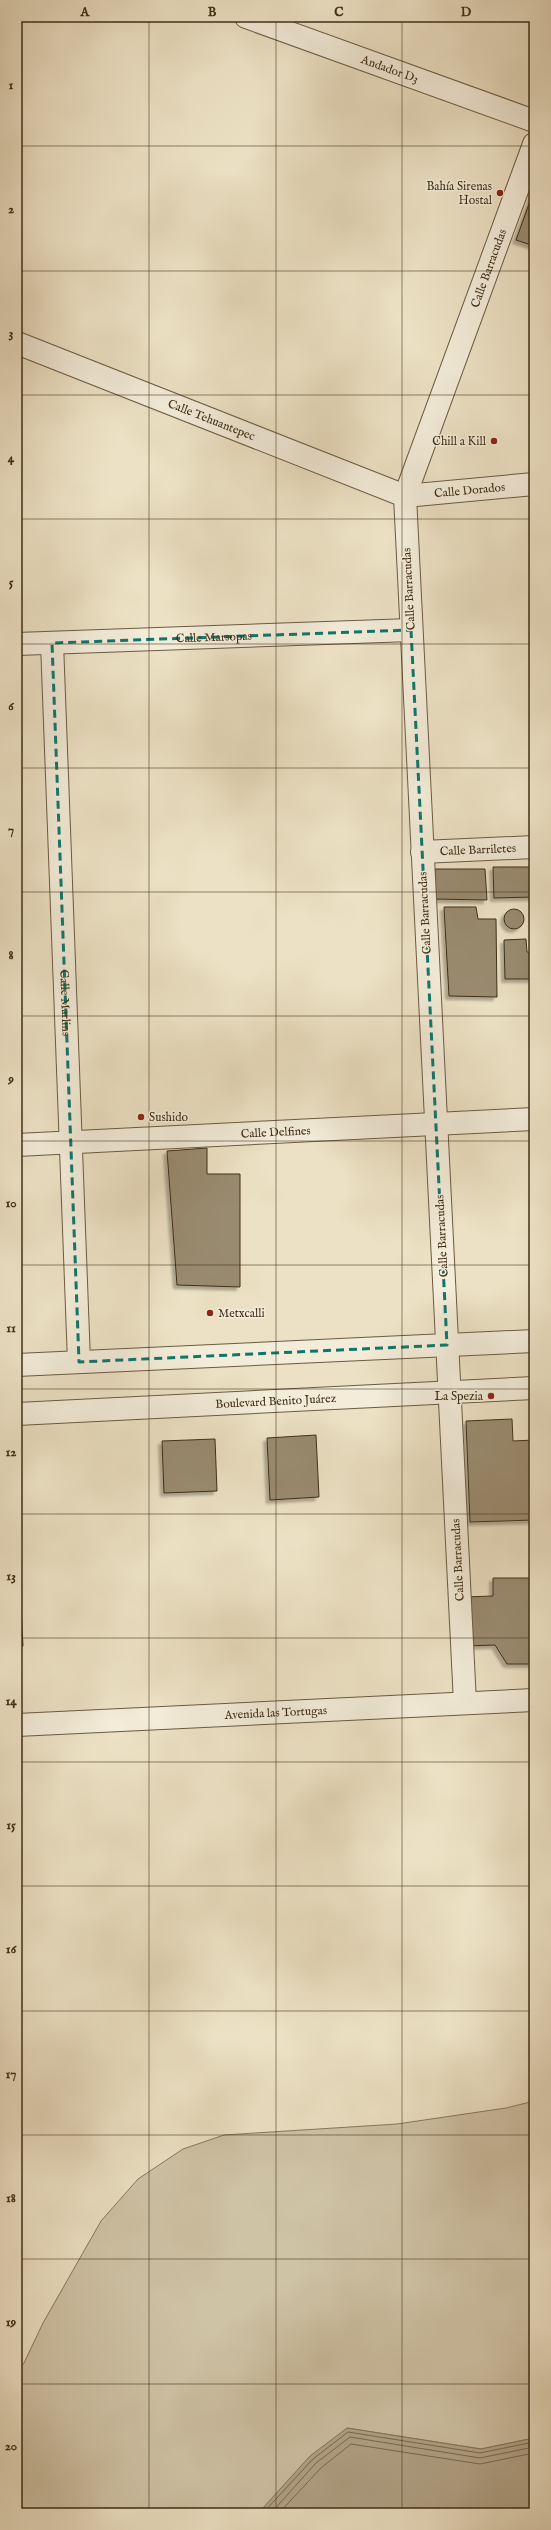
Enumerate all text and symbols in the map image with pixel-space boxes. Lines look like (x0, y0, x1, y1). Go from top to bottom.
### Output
text: A (80, 4, 91, 21)
text: B (208, 4, 217, 21)
text: C (334, 4, 344, 21)
text: D (461, 4, 472, 21)
street label: Andador D3 (358, 51, 421, 86)
text: 1 (9, 77, 14, 94)
place label: Bahía Sirenas Hostal (426, 179, 493, 208)
marker: Bahía Sirenas Hostal (495, 188, 505, 198)
text: 2 (8, 201, 14, 218)
street label: Calle Barracudas (467, 227, 510, 310)
text: 3 (9, 325, 14, 342)
street label: Calle Tehuantepec (166, 396, 257, 444)
place label: Chill a Kill (432, 434, 487, 449)
marker: Chill a Kill (489, 436, 499, 446)
text: 4 (8, 450, 15, 467)
street label: Calle Dorados (434, 479, 506, 501)
street label: Calle Barracudas (399, 547, 419, 631)
text: 5 (9, 574, 14, 591)
street label: Calle Marsopas (176, 628, 252, 646)
text: 6 (8, 698, 14, 715)
text: 7 (8, 822, 14, 839)
street label: Calle Barriletes (440, 840, 516, 859)
street label: Calle Barracudas (415, 871, 435, 955)
text: 8 (8, 947, 14, 964)
street label: Calle Marlins (57, 969, 74, 1036)
text: 9 (7, 1071, 14, 1088)
place label: Sushido (149, 1110, 189, 1125)
marker: Sushido (136, 1112, 146, 1122)
street label: Calle Delfines (240, 1123, 311, 1141)
street label: Calle Barracudas (432, 1194, 452, 1278)
text: 10 (5, 1195, 17, 1212)
place label: Metxcalli (218, 1306, 265, 1321)
marker: Metxcalli (205, 1308, 215, 1318)
text: 11 (6, 1320, 16, 1337)
place label: La Spezia (435, 1389, 484, 1405)
street label: Boulevard Benito Juárez (215, 1390, 337, 1412)
marker: La Spezia (486, 1391, 496, 1401)
text: 12 (6, 1444, 16, 1461)
street label: Calle Barracudas (448, 1518, 468, 1602)
text: 13 (6, 1568, 16, 1585)
text: 14 (5, 1693, 17, 1710)
street label: Avenida las Tortugas (223, 1703, 327, 1723)
text: 15 (6, 1817, 16, 1834)
text: 16 (6, 1941, 17, 1958)
text: 17 (6, 2066, 16, 2083)
text: 18 (6, 2190, 16, 2207)
text: 19 (6, 2314, 17, 2331)
text: 20 (5, 2438, 17, 2455)

